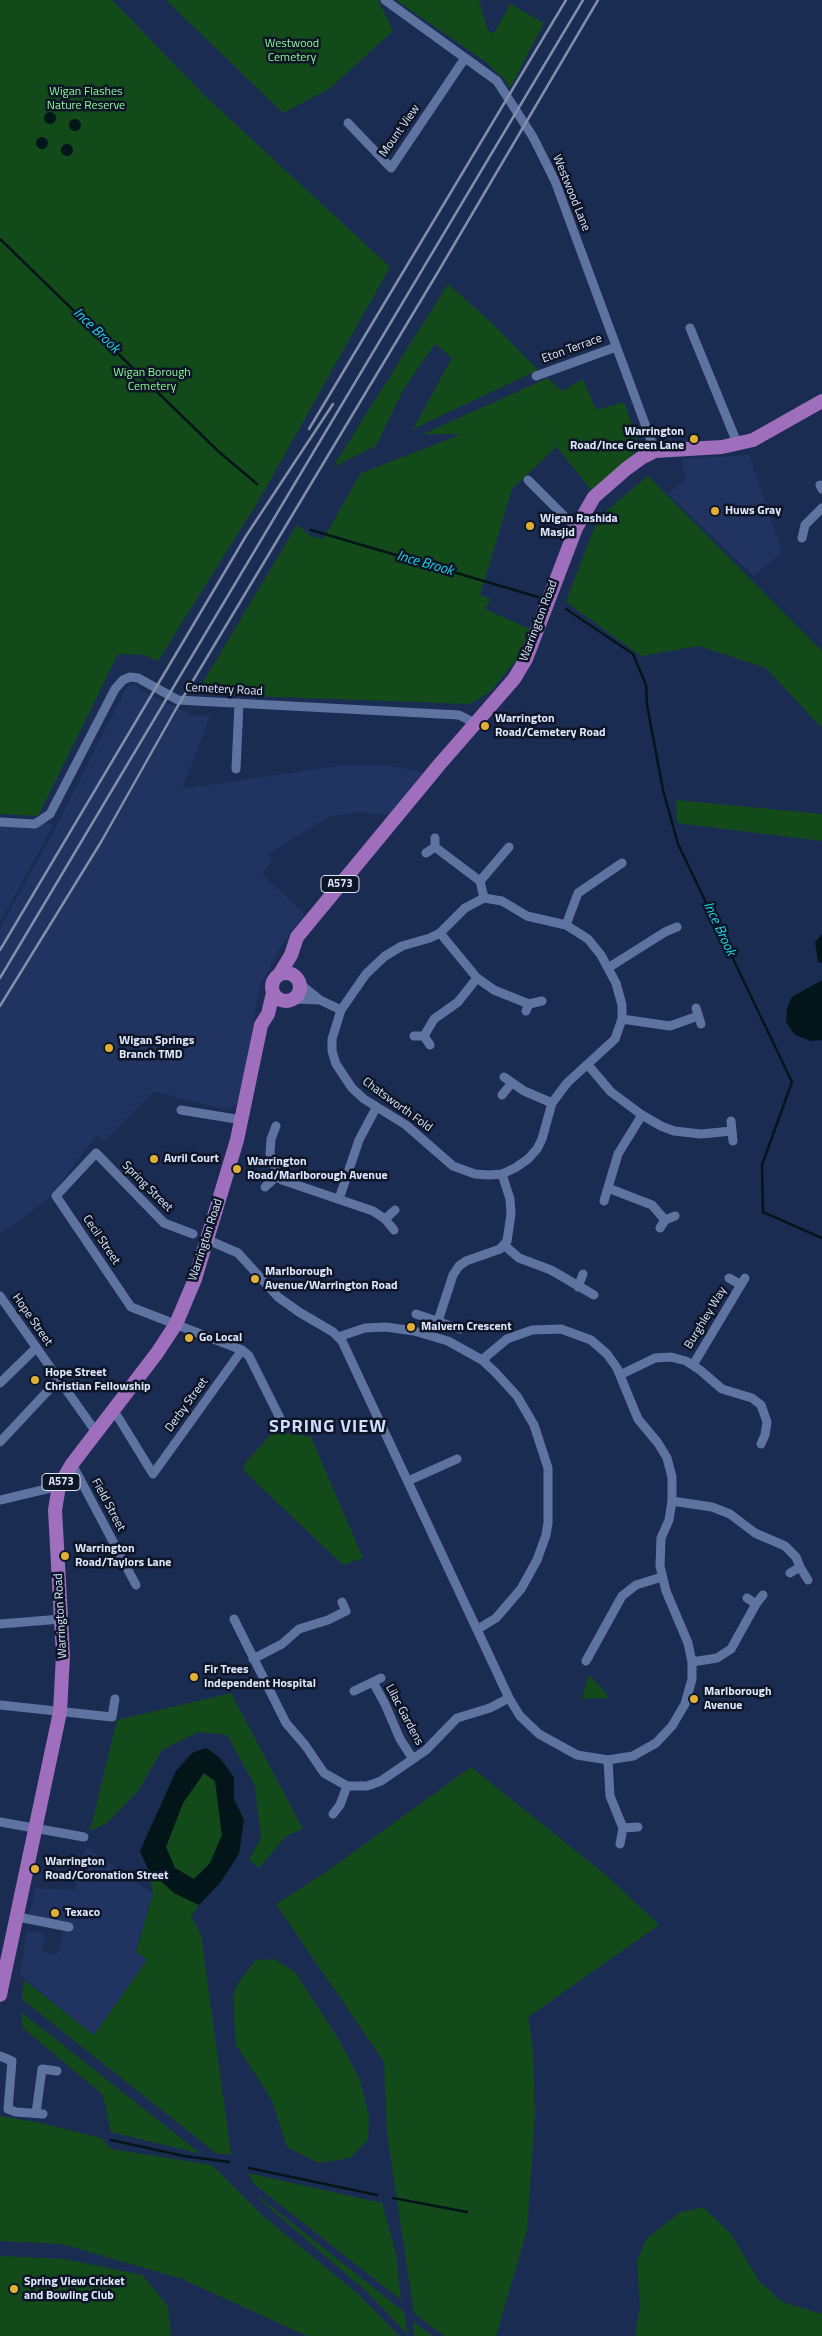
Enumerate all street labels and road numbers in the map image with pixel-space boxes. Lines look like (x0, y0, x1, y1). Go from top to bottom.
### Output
street label: Mount View (377, 102, 423, 160)
street label: Westwood Lane (549, 153, 593, 233)
street label: Eton Terrace (540, 331, 604, 367)
street label: Warrington Road (517, 578, 561, 664)
street label: Cemetery Road (185, 681, 263, 699)
road number: A573 (321, 876, 359, 892)
street label: Chatsworth Fold (359, 1075, 435, 1135)
street label: Spring Street (119, 1159, 175, 1215)
street label: Warrington Road (186, 1197, 226, 1283)
street label: Cecil Street (79, 1212, 123, 1268)
street label: Burghley Way (682, 1284, 730, 1352)
street label: Hope Street (9, 1291, 55, 1349)
street label: Derby Street (163, 1375, 211, 1435)
road number: A573 (42, 1474, 80, 1490)
street label: Field Street (88, 1476, 128, 1534)
street label: Warrington Road (52, 1573, 70, 1659)
street label: Lilac Gardens (382, 1682, 426, 1748)

